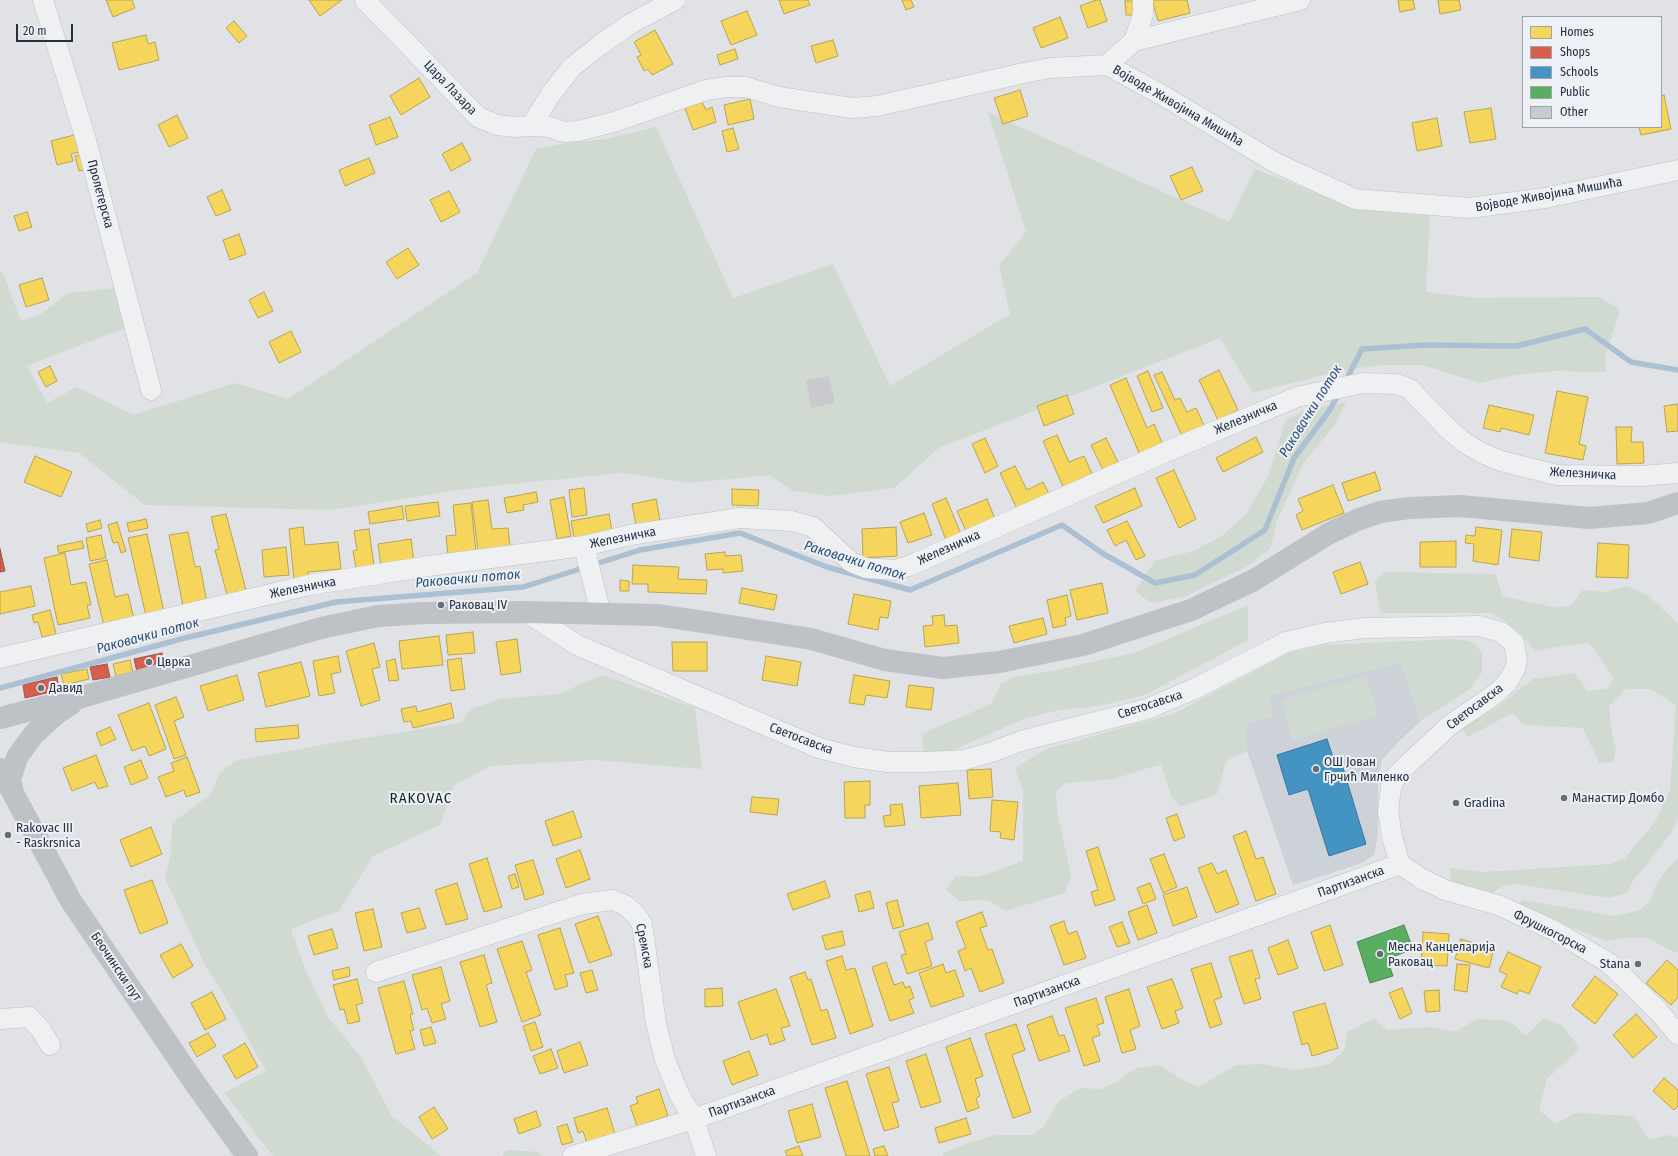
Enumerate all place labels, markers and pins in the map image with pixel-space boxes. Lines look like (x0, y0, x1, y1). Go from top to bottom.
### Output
place label: Раковац IV (449, 597, 507, 613)
marker: Раковац IV (436, 600, 446, 610)
place label: Цврка (157, 654, 191, 670)
marker: Цврка (144, 657, 154, 667)
place label: Давид (49, 680, 83, 696)
marker: Давид (36, 683, 46, 693)
place label: ОШ Јован Грчић Миленко (1324, 754, 1409, 785)
marker: ОШ Јован Грчић Миленко (1311, 764, 1321, 774)
place label: Манастир Домбо (1572, 790, 1664, 806)
marker: Манастир Домбо (1559, 793, 1569, 803)
place label: Gradina (1464, 795, 1505, 811)
marker: Gradina (1451, 798, 1461, 808)
place label: Rakovac III - Raskrsnica (16, 820, 81, 851)
marker: Rakovac III - Raskrsnica (3, 830, 13, 840)
place label: Месна Канцеларија Раковац (1388, 939, 1495, 970)
marker: Месна Канцеларија Раковац (1375, 949, 1385, 959)
place label: Stana (1600, 956, 1630, 972)
marker: Stana (1633, 959, 1643, 969)

